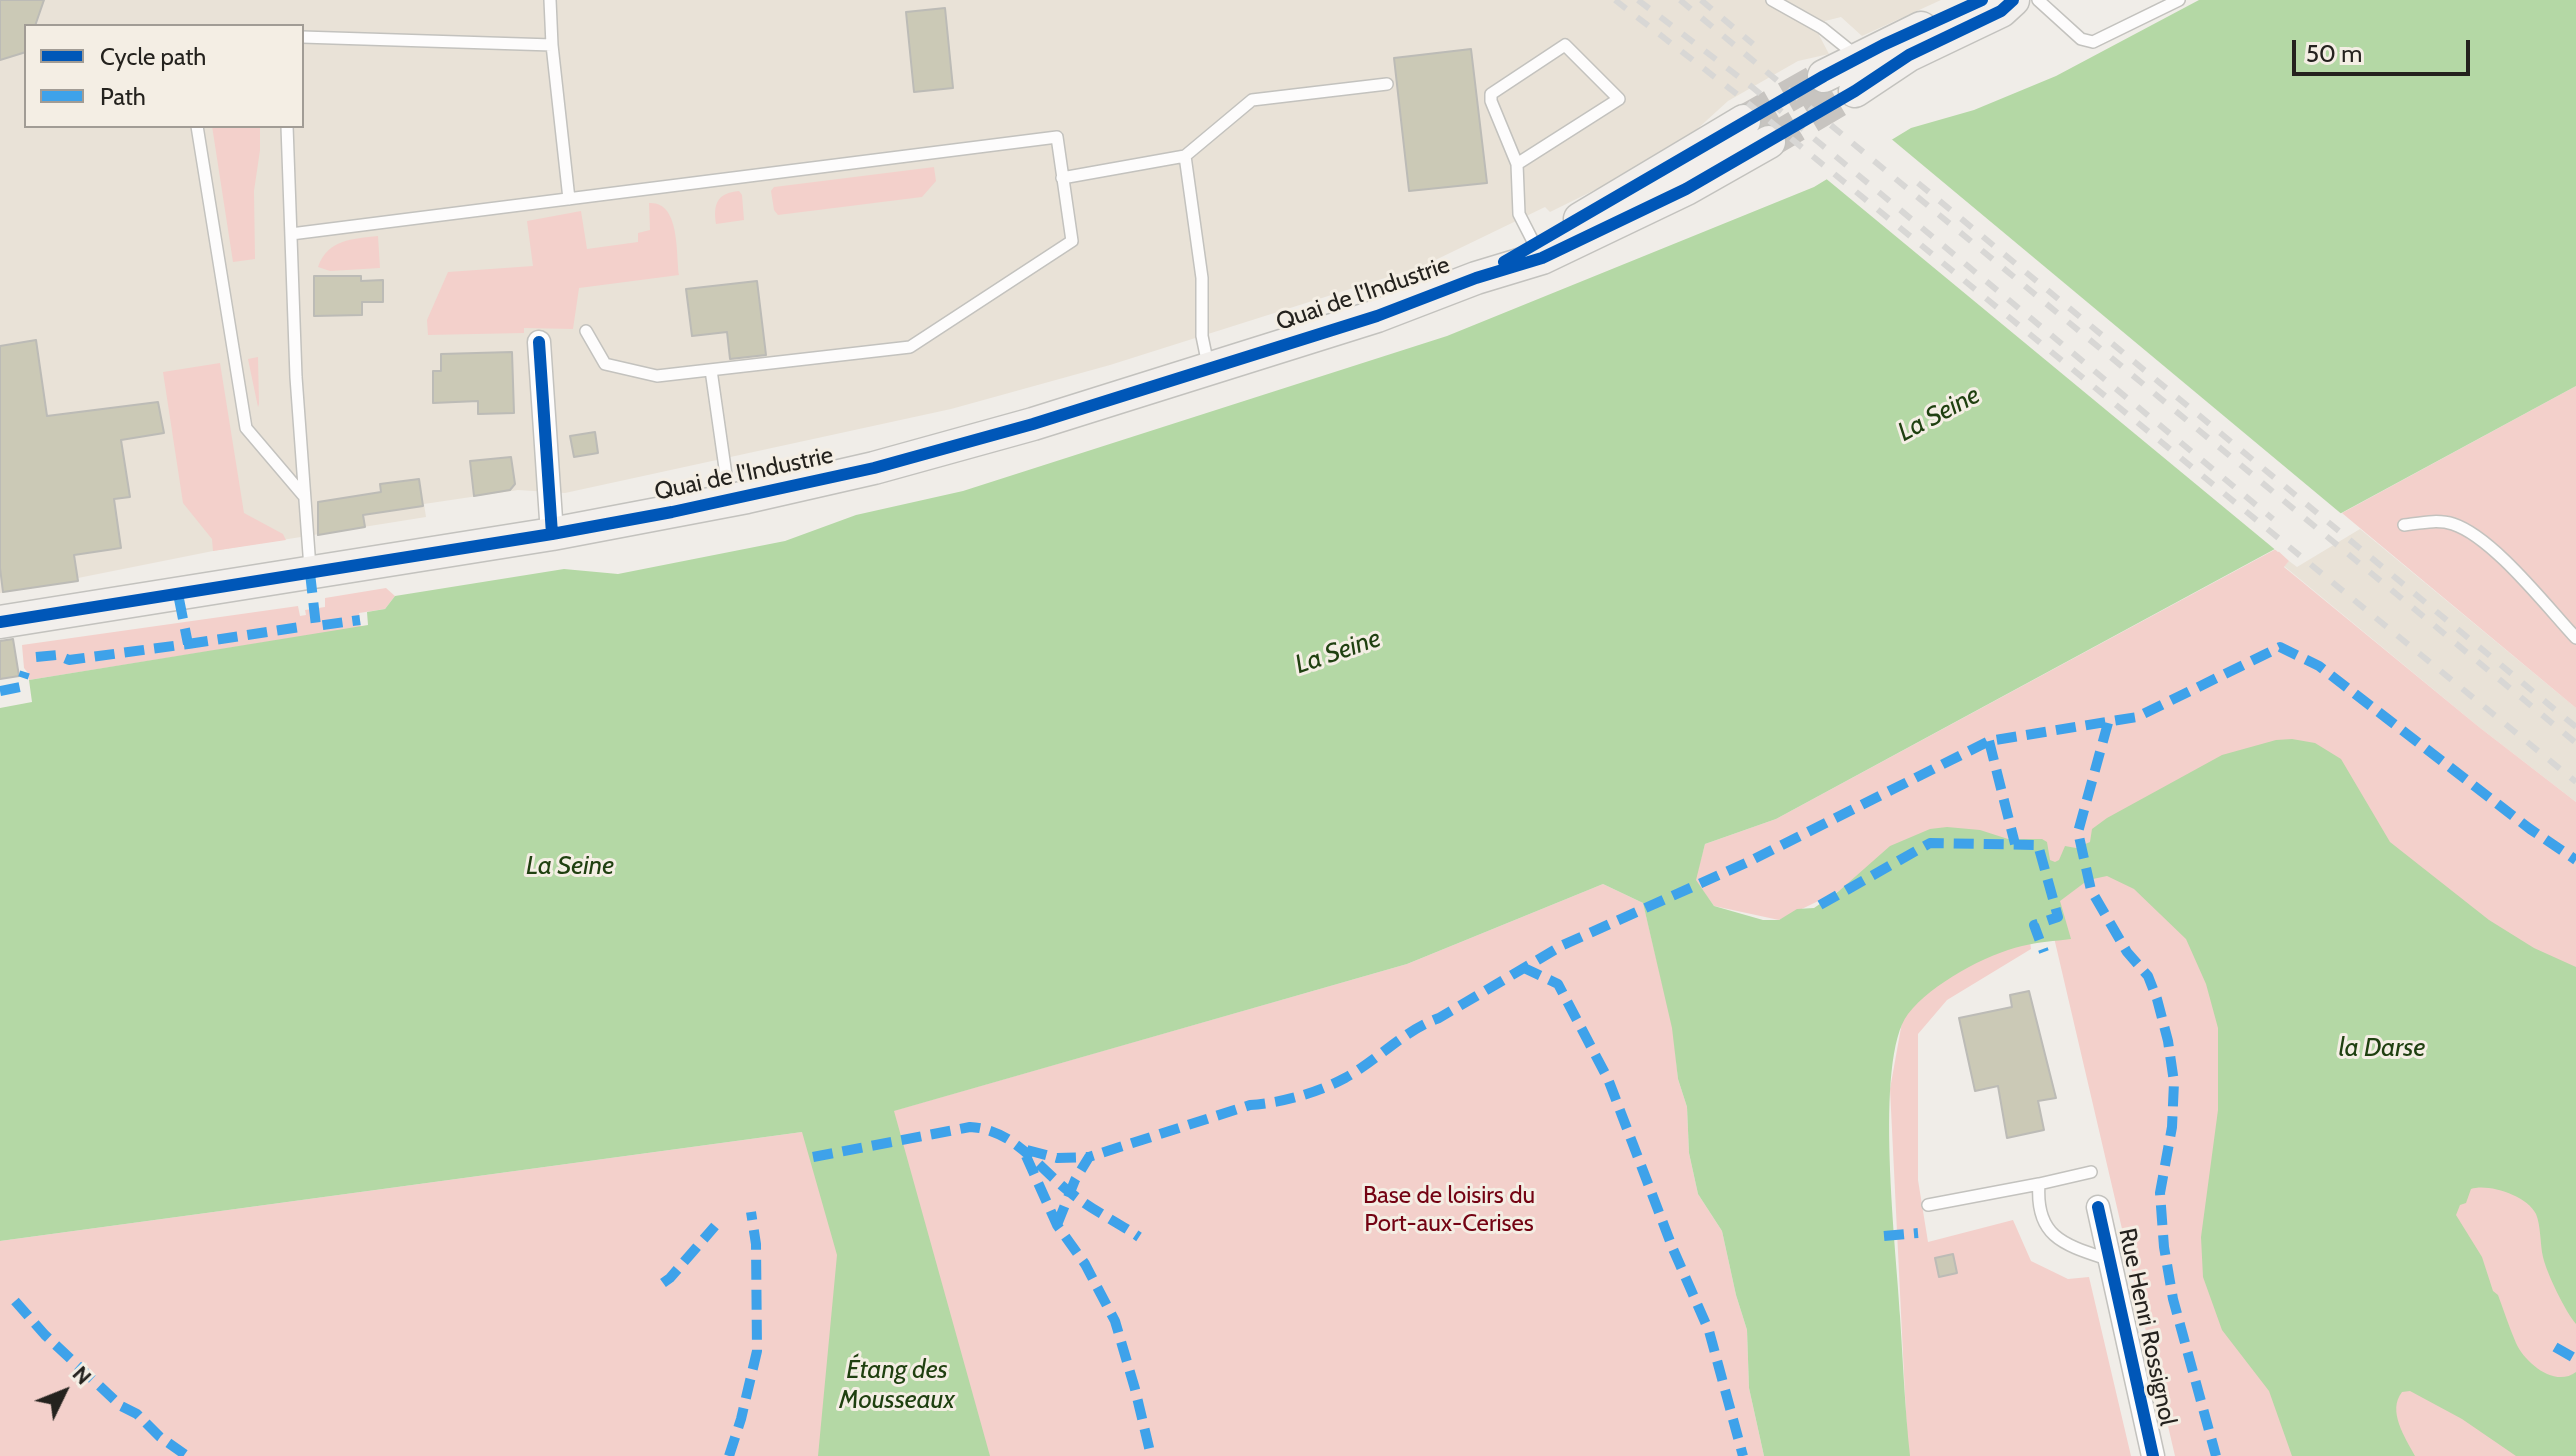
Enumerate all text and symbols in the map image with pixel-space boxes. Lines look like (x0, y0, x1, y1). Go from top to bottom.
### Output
legend (24, 24, 304, 128)
scale bar (2296, 24, 2474, 74)
text: 50 m (2306, 39, 2362, 68)
text: Cycle path (100, 42, 206, 71)
text: Path (100, 82, 146, 111)
street label: Quai de l'Industrie (1272, 251, 1454, 337)
water label: La Seine (1893, 380, 1985, 448)
street label: Quai de l'Industrie (652, 441, 836, 507)
water label: La Seine (1291, 623, 1385, 681)
water label: La Seine (526, 850, 614, 882)
water label: la Darse (2339, 1032, 2425, 1064)
park label: Base de loisirs du Port-aux-Cerises (1363, 1182, 1535, 1238)
street label: Rue Henri Rossignol (2112, 1226, 2182, 1428)
north arrow (24, 1352, 104, 1432)
water label: Étang des Mousseaux (839, 1354, 955, 1416)
text: N (67, 1360, 97, 1390)

